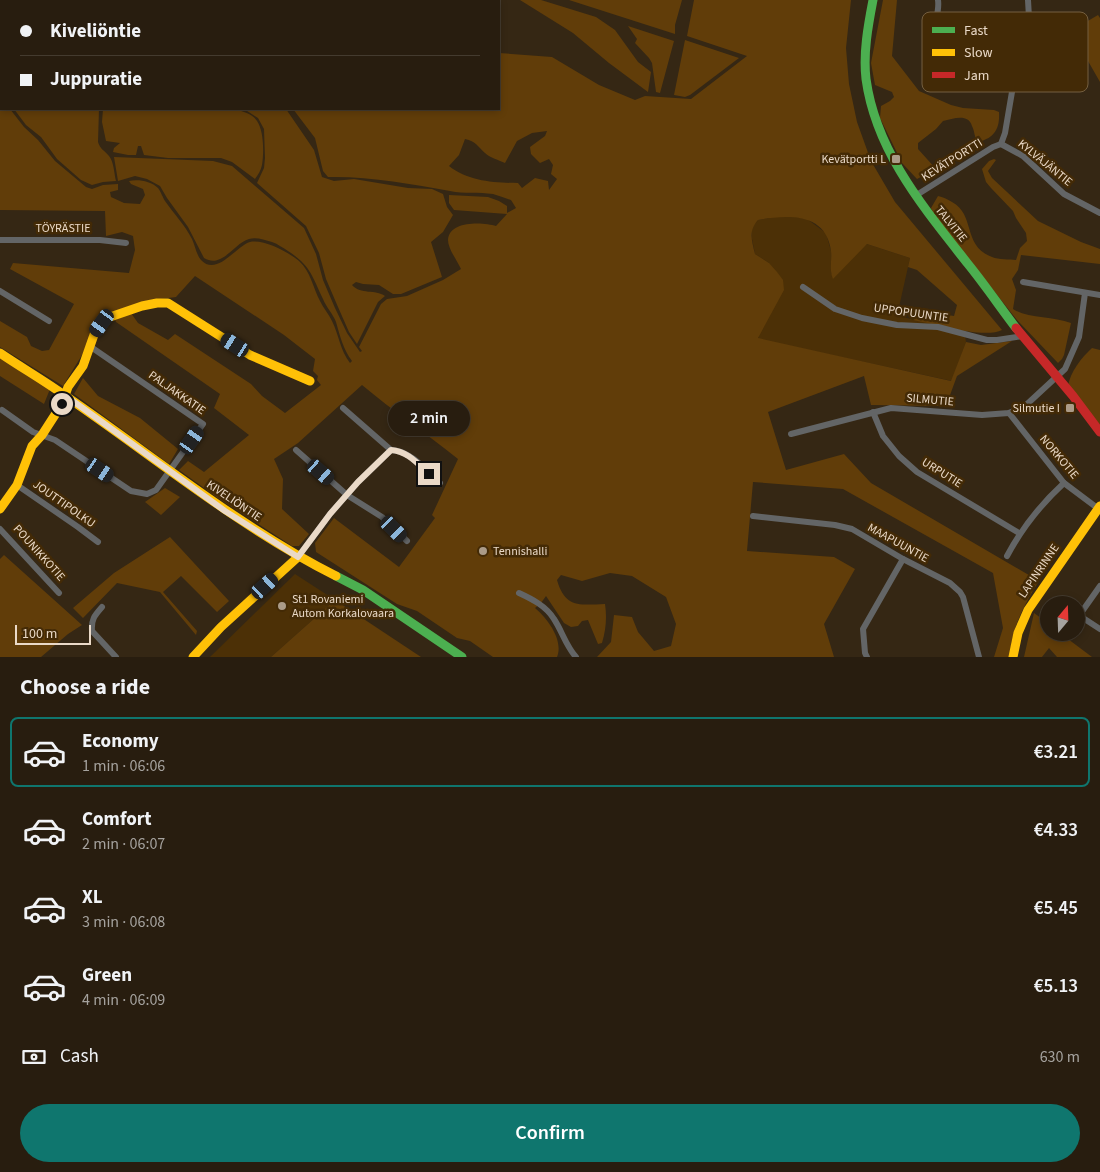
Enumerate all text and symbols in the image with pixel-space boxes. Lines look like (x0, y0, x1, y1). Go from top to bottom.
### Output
legend (922, 12, 1088, 92)
text: Kiveliöntie (50, 18, 141, 45)
text: Fast (964, 21, 988, 41)
text: Slow (964, 43, 993, 63)
text: Juppuratie (50, 66, 142, 93)
text: Jam (964, 66, 989, 86)
street label: KEVÄTPORTTI (918, 134, 986, 186)
street label: KYLVÄJÄNTIE (1014, 136, 1076, 190)
place label: Kevätportti L (821, 151, 886, 168)
marker: Kevätportti L (890, 153, 902, 165)
street label: TALVITIE (931, 202, 971, 246)
street label: TÖYRÄSTIE (36, 220, 90, 237)
street label: UPPOPUUNTIE (873, 299, 949, 327)
car (87, 306, 116, 340)
car (218, 331, 251, 359)
street label: PALJAKKATIE (145, 367, 209, 419)
street label: SILMUTIE (905, 389, 955, 411)
route start (51, 393, 73, 415)
place label: Silmutie I (1013, 400, 1060, 417)
callout: 2 min (388, 402, 470, 436)
marker: Silmutie I (1064, 402, 1076, 414)
text: 2 min (410, 407, 448, 429)
car (177, 423, 206, 457)
street label: NORKOTIE (1035, 431, 1083, 483)
street label: URPUTIE (918, 454, 966, 492)
car (83, 455, 116, 485)
car (304, 456, 337, 488)
route end (418, 463, 440, 485)
street label: JOUTTIPOLKU (29, 476, 99, 532)
street label: KIVELIÖNTIE (203, 476, 265, 526)
car (378, 513, 409, 545)
street label: MAAPUUNTIE (864, 519, 932, 567)
street label: POUNIKKOTIE (9, 521, 69, 585)
street label: LAPINRINNE (1015, 541, 1063, 601)
place label: Tennishalli (493, 543, 547, 560)
marker: Tennishalli (477, 545, 489, 557)
car (248, 570, 281, 602)
place label: St1 Rovaniemi Autom Korkalovaara (292, 591, 394, 622)
north arrow (1040, 596, 1085, 641)
map controls (1040, 596, 1085, 641)
marker: St1 Rovaniemi Autom Korkalovaara (276, 600, 288, 612)
scale bar (15, 622, 91, 645)
text: 100 m (22, 624, 57, 644)
text: Choose a ride (20, 671, 150, 703)
text: Economy (82, 728, 159, 755)
icon: car (22, 730, 67, 775)
text: €3.21 (1034, 739, 1078, 766)
text: 1 min · 06:06 (82, 755, 165, 777)
text: Comfort (82, 806, 152, 833)
icon: car (22, 808, 67, 853)
text: €4.33 (1034, 817, 1078, 844)
text: 2 min · 06:07 (82, 833, 165, 855)
text: XL (82, 884, 103, 911)
icon: car (22, 886, 67, 931)
text: €5.45 (1034, 895, 1078, 922)
text: 3 min · 06:08 (82, 911, 165, 933)
text: Green (82, 962, 132, 989)
icon: car (22, 964, 67, 1009)
text: €5.13 (1034, 973, 1078, 1000)
text: 4 min · 06:09 (82, 989, 165, 1011)
icon: cash (20, 1043, 48, 1071)
text: Cash (60, 1043, 99, 1070)
text: 630 m (1040, 1046, 1080, 1068)
button: Confirm (20, 1104, 1080, 1162)

